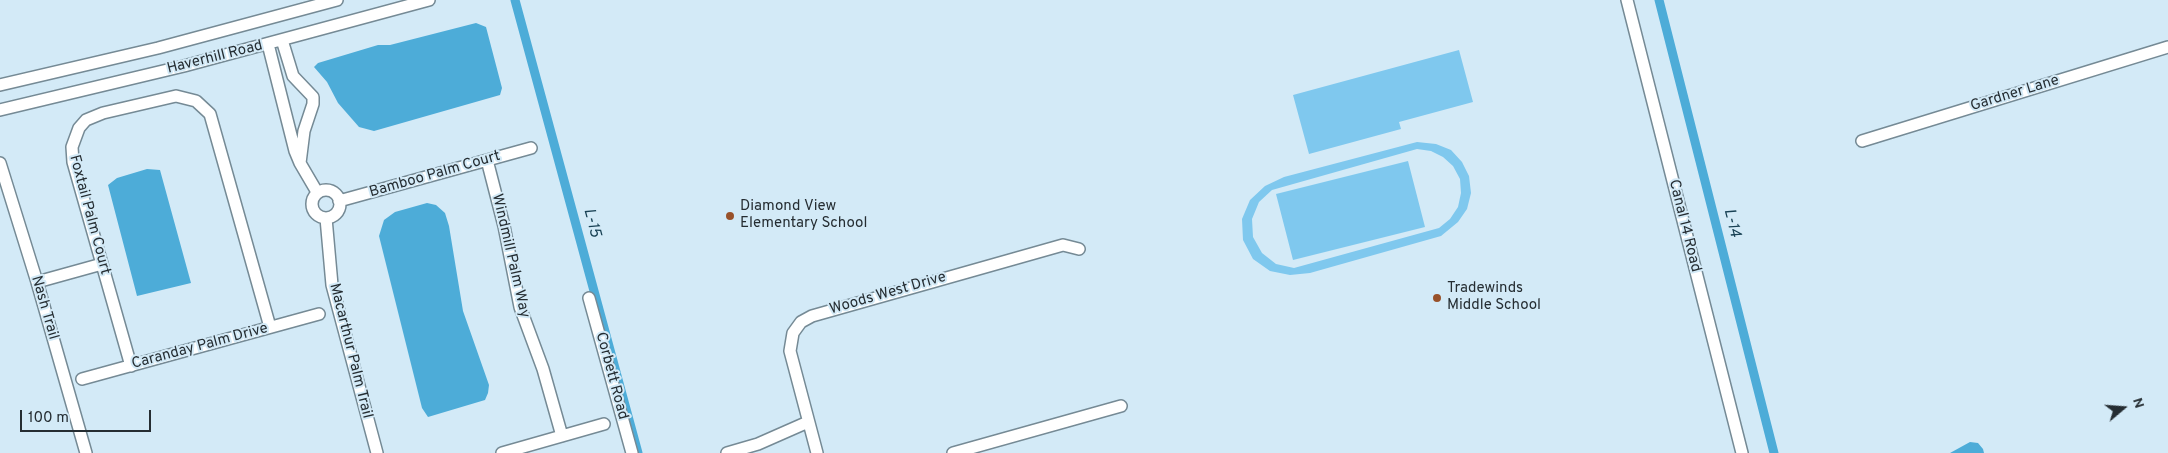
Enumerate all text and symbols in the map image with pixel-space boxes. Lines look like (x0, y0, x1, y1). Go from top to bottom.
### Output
street label: Haverhill Road (165, 37, 265, 79)
street label: Gardner Lane (1968, 72, 2062, 116)
street label: Bamboo Palm Court (367, 148, 503, 202)
street label: Foxtail Palm Court (64, 153, 114, 277)
street label: Canal 14 Road (1664, 178, 1704, 274)
street label: Windmill Palm Way (487, 192, 533, 320)
place label: Diamond View Elementary School (740, 198, 867, 233)
water label: L-15 (578, 206, 604, 240)
water label: L-14 (1718, 207, 1744, 239)
marker: Diamond View Elementary School (724, 210, 736, 222)
street label: Woods West Drive (828, 269, 948, 319)
street label: Nash Trail (26, 274, 62, 342)
place label: Tradewinds Middle School (1447, 280, 1541, 315)
street label: Macarthur Palm Trail (324, 282, 376, 420)
marker: Tradewinds Middle School (1431, 292, 1443, 304)
street label: Caranday Palm Drive (130, 320, 270, 374)
street label: Corbett Road (591, 330, 631, 422)
north arrow (2098, 383, 2148, 433)
text: N (2128, 396, 2147, 411)
scale bar (22, 400, 154, 432)
text: 100 m (28, 409, 69, 428)

